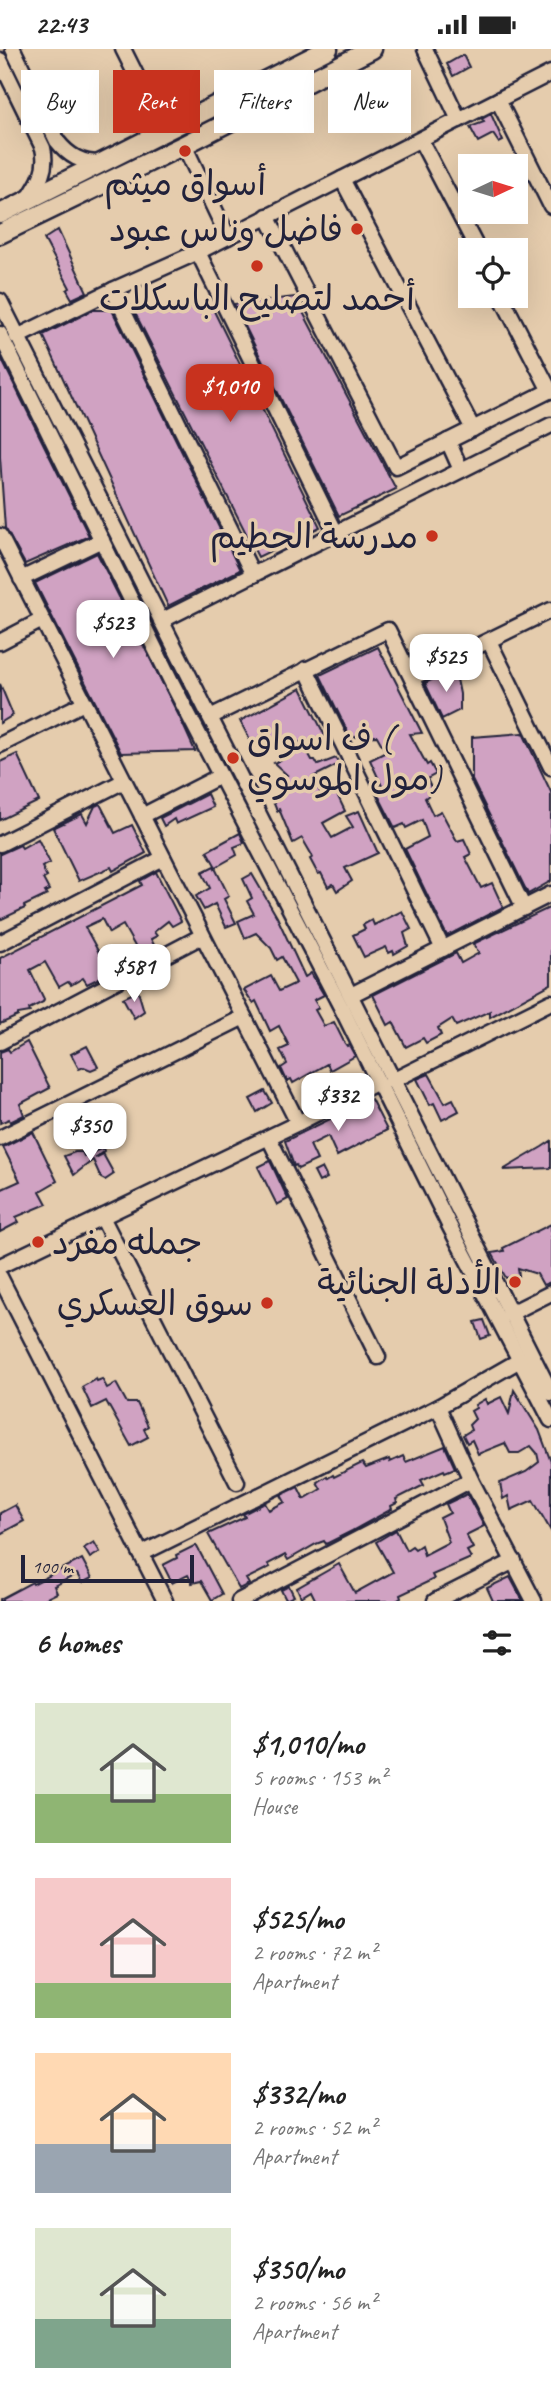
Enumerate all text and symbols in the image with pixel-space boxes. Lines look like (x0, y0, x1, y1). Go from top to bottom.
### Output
text: 22:43 (35, 8, 87, 41)
chip: Buy (21, 70, 99, 133)
chip: Rent (113, 70, 200, 133)
chip: Filters (214, 70, 314, 133)
chip: New (328, 70, 411, 133)
marker: أسواق ميثم (177, 143, 193, 159)
north arrow (458, 154, 528, 224)
map controls (458, 154, 528, 308)
place label: أسواق ميثم (104, 161, 266, 210)
place label: فاضل وناس عبود (109, 207, 343, 252)
marker: فاضل وناس عبود (349, 221, 365, 237)
button: locate (458, 238, 528, 308)
marker: أحمد لتصليح الباسكلات (249, 258, 265, 274)
place label: أحمد لتصليح الباسكلات (99, 276, 415, 322)
pin: $1,010 (173, 365, 287, 424)
text: $1,010 (202, 372, 258, 401)
place label: مدرسة الحطيم (210, 514, 418, 563)
marker: مدرسة الحطيم (424, 528, 440, 544)
pin: $523 (72, 601, 154, 660)
text: $523 (92, 608, 134, 637)
pin: $525 (405, 635, 487, 694)
text: $525 (426, 642, 466, 671)
place label: ف اسواق ( مول الموسوي) (247, 716, 443, 803)
marker: ف اسواق ( مول الموسوي) (225, 750, 241, 766)
pin: $581 (93, 944, 175, 1004)
text: $581 (113, 952, 155, 981)
pin: $332 (297, 1073, 379, 1133)
text: $332 (317, 1081, 359, 1110)
pin: $350 (49, 1103, 131, 1163)
text: $350 (69, 1111, 111, 1140)
place label: جمله مفرد (52, 1220, 202, 1265)
marker: جمله مفرد (30, 1234, 46, 1250)
place label: الأدلة الجنائية (317, 1259, 501, 1305)
marker: الأدلة الجنائية (507, 1274, 523, 1290)
place label: سوق العسكري (57, 1281, 253, 1328)
marker: سوق العسكري (259, 1295, 275, 1311)
scale bar (21, 1552, 194, 1584)
text: 100 m (32, 1555, 73, 1579)
text: 6 homes (35, 1624, 120, 1662)
icon: filters (478, 1624, 516, 1662)
text: $1,010/mo (252, 1725, 364, 1763)
icon: home (91, 1731, 175, 1815)
text: 5 rooms · 153 m² (252, 1763, 387, 1792)
text: House (252, 1792, 297, 1821)
text: $525/mo (252, 1900, 343, 1938)
icon: home (91, 1906, 175, 1990)
text: 2 rooms · 72 m² (252, 1938, 376, 1967)
text: Apartment (252, 1967, 337, 1996)
text: $332/mo (252, 2075, 344, 2113)
icon: home (91, 2081, 175, 2165)
text: 2 rooms · 52 m² (252, 2113, 376, 2142)
text: Apartment (252, 2142, 337, 2171)
text: $350/mo (252, 2250, 344, 2288)
icon: home (91, 2256, 175, 2340)
text: 2 rooms · 56 m² (252, 2288, 376, 2317)
text: Apartment (252, 2317, 337, 2346)

